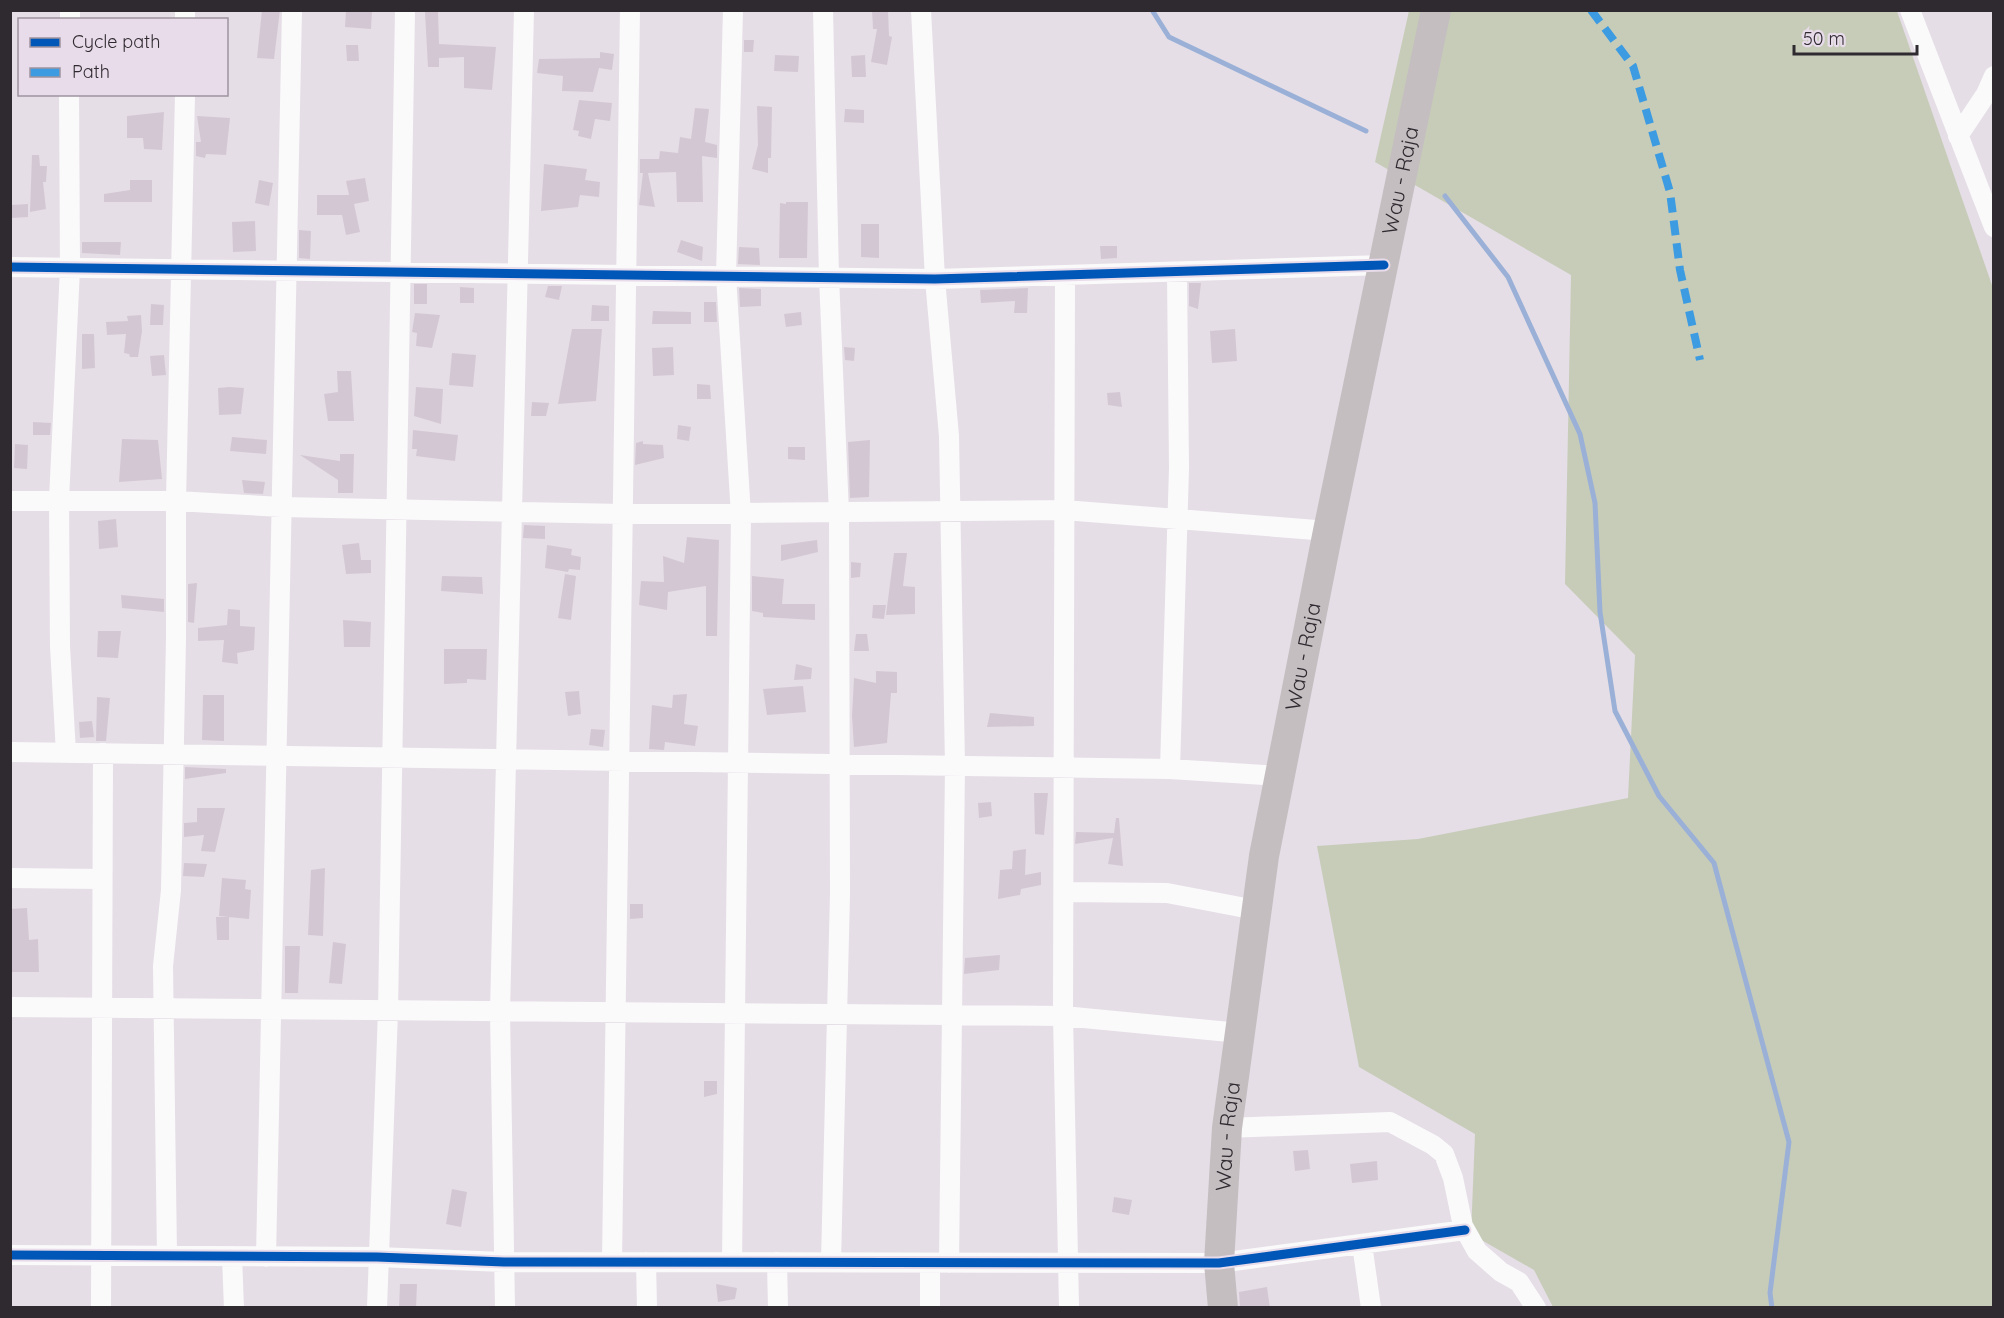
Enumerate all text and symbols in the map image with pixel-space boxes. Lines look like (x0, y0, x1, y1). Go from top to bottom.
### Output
legend (18, 18, 228, 96)
scale bar (1794, 18, 1917, 56)
text: 50 m (1803, 27, 1845, 50)
text: Cycle path (72, 30, 160, 53)
text: Path (72, 60, 110, 83)
street label: Wau - Raja (1376, 124, 1424, 237)
street label: Wau - Raja (1279, 600, 1326, 713)
street label: Wau - Raja (1209, 1080, 1245, 1192)

